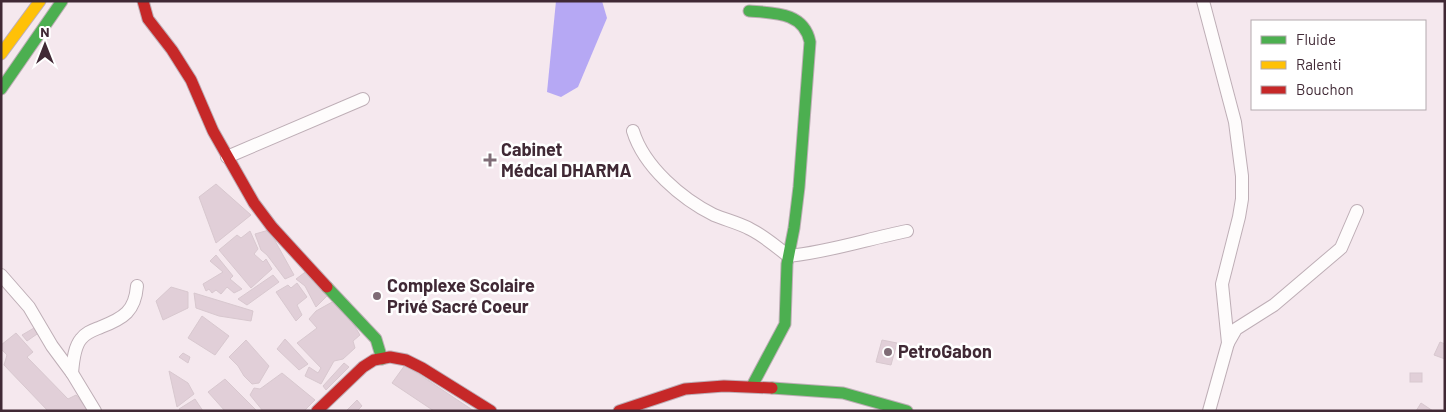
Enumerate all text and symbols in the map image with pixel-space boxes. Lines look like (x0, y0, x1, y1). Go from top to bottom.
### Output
north arrow (20, 20, 70, 70)
legend (1251, 20, 1426, 110)
text: N (40, 23, 50, 40)
text: Fluide (1296, 30, 1336, 48)
text: Ralenti (1296, 55, 1342, 73)
text: Bouchon (1296, 80, 1354, 98)
place label: Cabinet Médcal DHARMA (501, 138, 632, 181)
marker: Cabinet Médcal DHARMA (483, 153, 497, 167)
place label: Complexe Scolaire Privé Sacré Coeur (387, 274, 535, 317)
marker: Complexe Scolaire Privé Sacré Coeur (371, 290, 383, 302)
place label: PetroGabon (898, 340, 992, 362)
marker: PetroGabon (882, 346, 894, 358)

